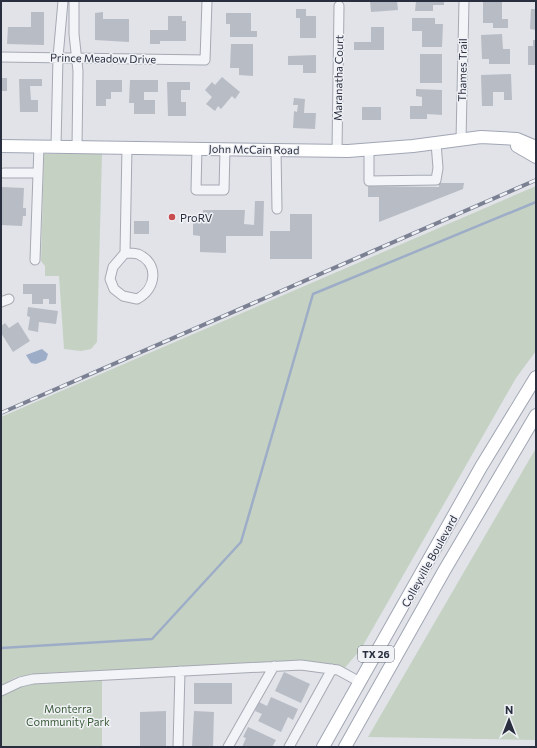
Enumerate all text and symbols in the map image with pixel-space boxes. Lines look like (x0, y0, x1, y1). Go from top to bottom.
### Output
street label: Maranatha Court (331, 34, 345, 121)
street label: Thames Trail (455, 38, 469, 102)
street label: Prince Meadow Drive (50, 51, 156, 65)
street label: John McCain Road (209, 142, 299, 157)
place label: ProRV (180, 211, 213, 224)
marker: ProRV (167, 212, 177, 222)
street label: Colleyville Boulevard (398, 513, 460, 609)
road number: TX 26 (358, 646, 394, 662)
north arrow (489, 700, 529, 740)
park label: Monterra Community Park (26, 702, 110, 728)
text: N (505, 703, 513, 716)

